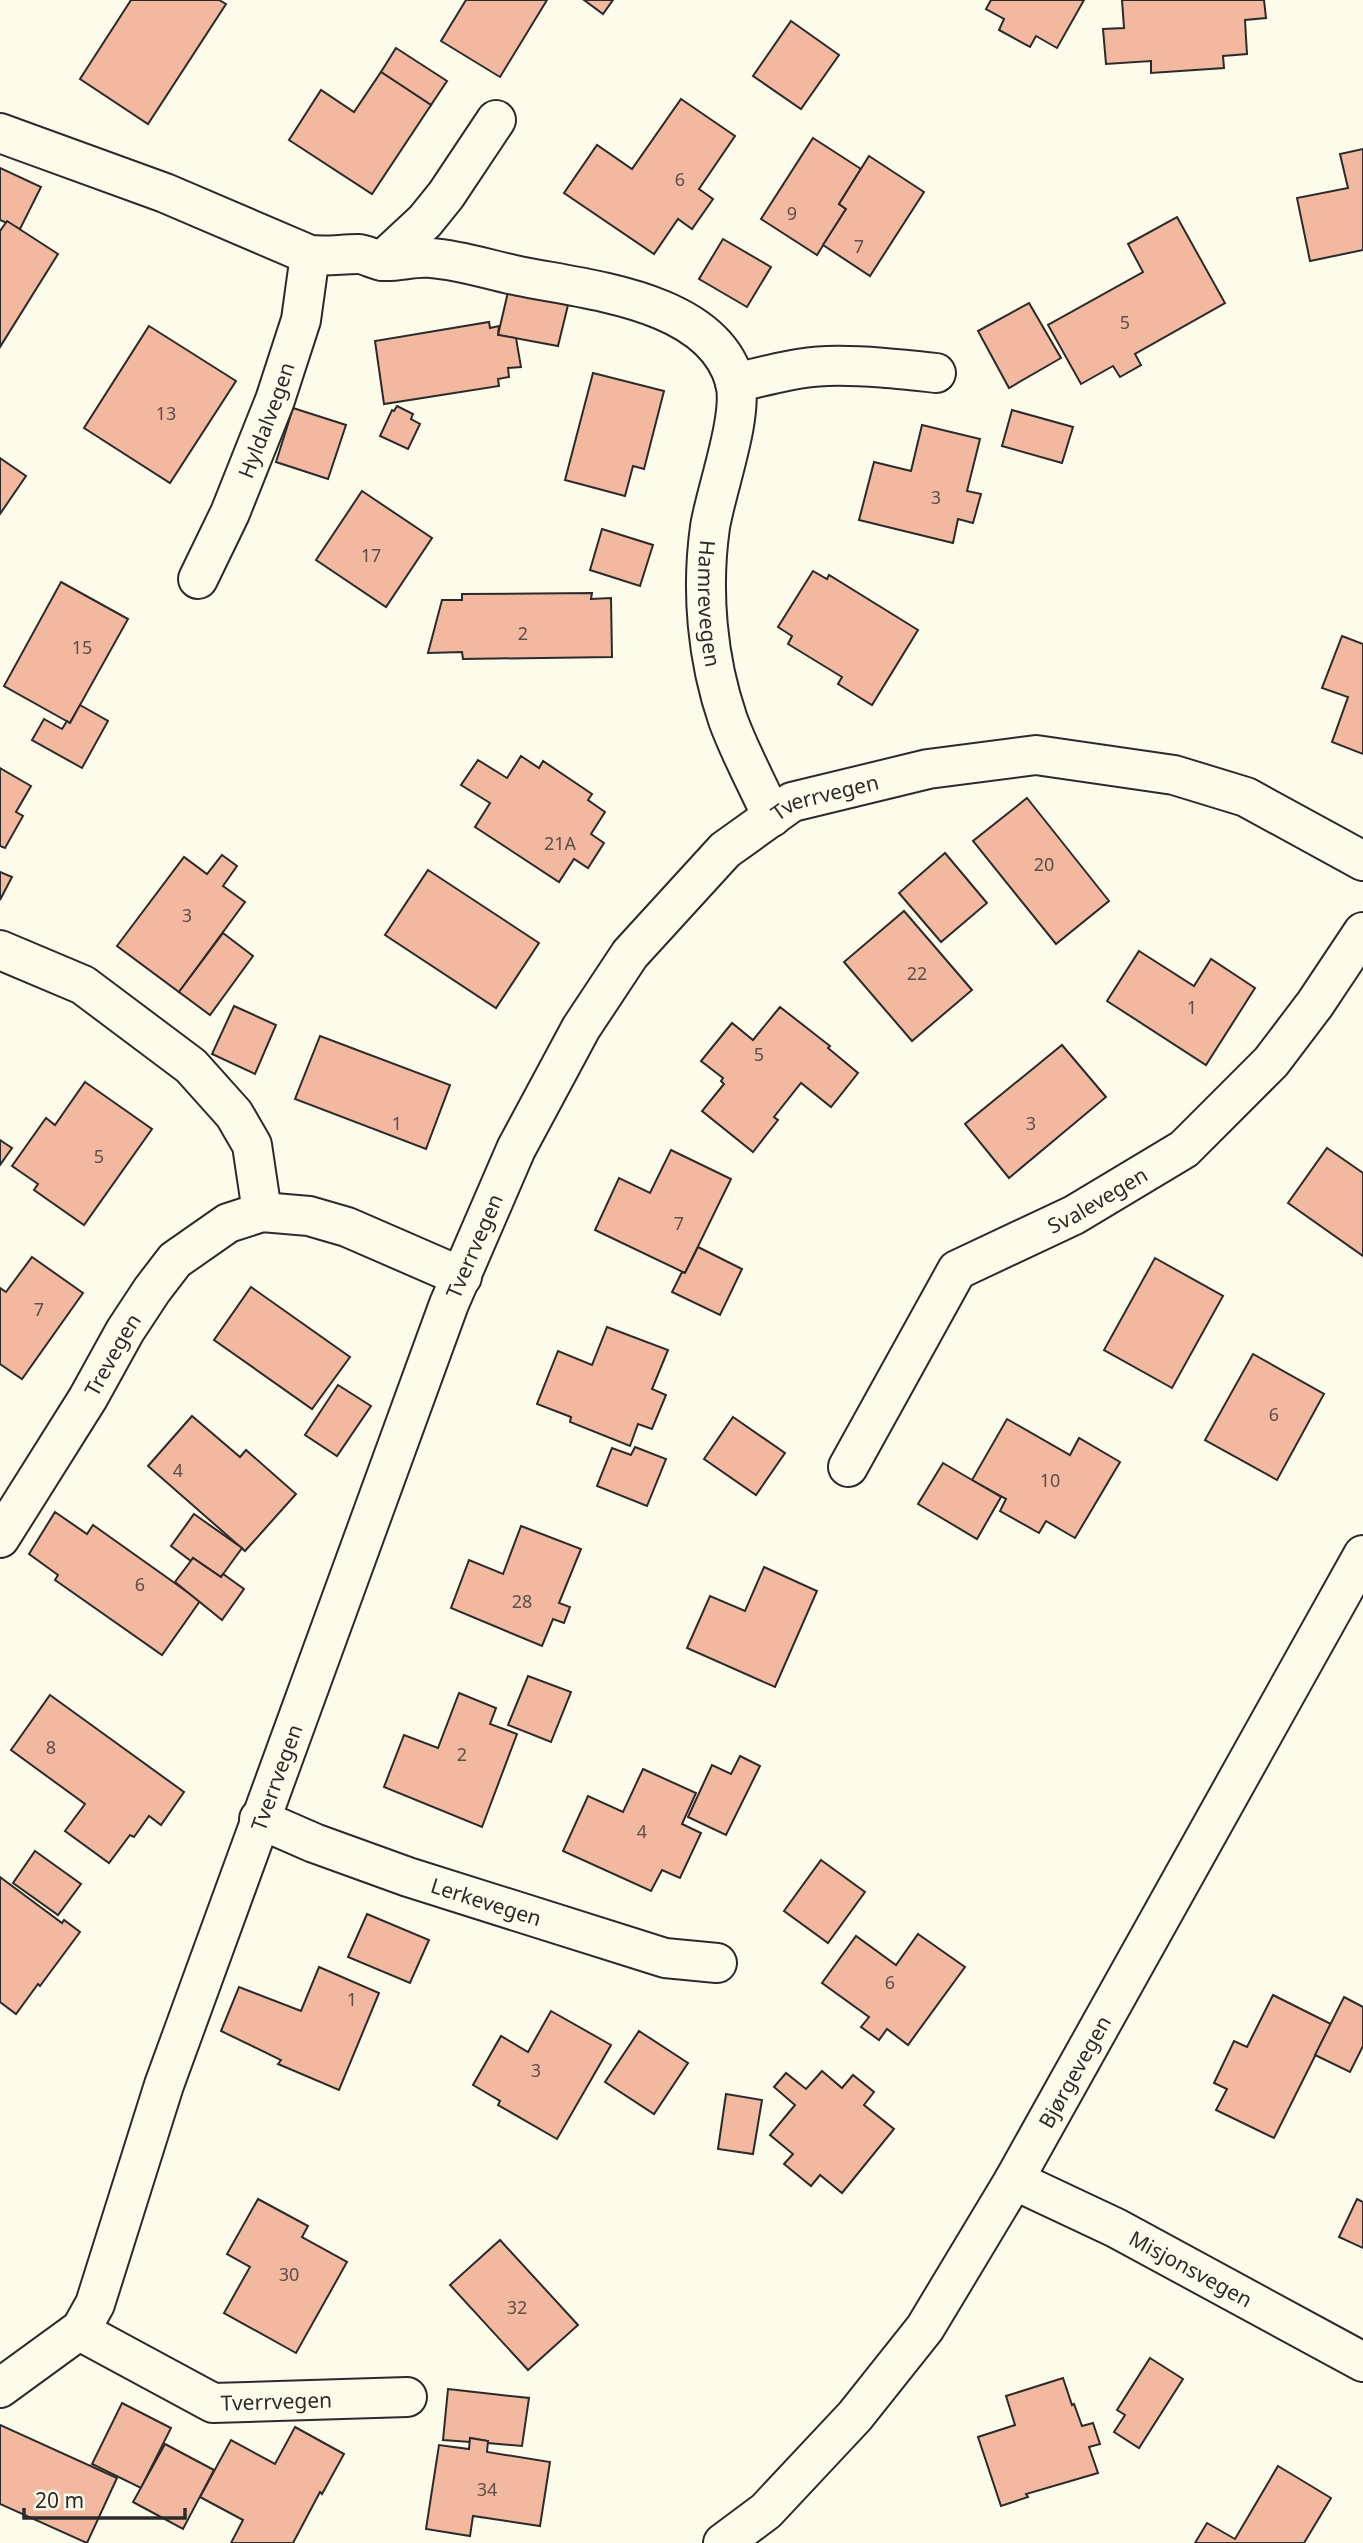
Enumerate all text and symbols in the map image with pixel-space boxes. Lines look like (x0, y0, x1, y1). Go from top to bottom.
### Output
house number: 6 (675, 167, 685, 191)
house number: 9 (787, 201, 797, 225)
house number: 7 (854, 234, 864, 258)
house number: 5 (1120, 310, 1130, 334)
street label: Hyldalvegen (231, 359, 300, 482)
house number: 13 (156, 401, 176, 425)
house number: 3 (931, 485, 941, 509)
street label: Hamrevegen (692, 539, 727, 669)
house number: 17 (361, 543, 381, 567)
house number: 2 (518, 621, 528, 645)
house number: 15 (72, 635, 92, 659)
street label: Tverrvegen (765, 767, 881, 827)
house number: 21A (544, 831, 577, 855)
house number: 20 (1034, 852, 1054, 876)
house number: 3 (182, 903, 192, 927)
house number: 22 (907, 961, 927, 985)
house number: 1 (1187, 995, 1197, 1019)
house number: 5 (754, 1042, 764, 1066)
house number: 1 (392, 1111, 402, 1135)
house number: 3 (1026, 1111, 1036, 1135)
house number: 5 (94, 1144, 104, 1168)
street label: Svalevegen (1043, 1160, 1152, 1240)
street label: Tverrvegen (439, 1189, 509, 1303)
house number: 7 (674, 1211, 684, 1235)
house number: 7 (34, 1297, 44, 1321)
street label: Trevegen (78, 1308, 147, 1401)
house number: 6 (1269, 1402, 1279, 1426)
house number: 4 (173, 1458, 183, 1482)
house number: 10 (1040, 1468, 1060, 1492)
house number: 6 (135, 1572, 145, 1596)
house number: 28 (512, 1589, 532, 1613)
street label: Tverrvegen (244, 1720, 309, 1834)
house number: 8 (46, 1735, 56, 1759)
house number: 2 (457, 1742, 467, 1766)
house number: 4 (637, 1819, 647, 1843)
street label: Lerkevegen (427, 1871, 545, 1932)
house number: 6 (885, 1970, 895, 1994)
house number: 1 (347, 1987, 357, 2011)
street label: Bjørgevegen (1032, 2010, 1117, 2133)
house number: 3 (531, 2058, 541, 2082)
street label: Misjonsvegen (1124, 2224, 1257, 2313)
house number: 30 (279, 2262, 299, 2286)
house number: 32 (507, 2295, 527, 2319)
street label: Tverrvegen (220, 2385, 333, 2417)
scale bar (24, 2476, 186, 2520)
house number: 34 (477, 2477, 497, 2501)
text: 20 m (35, 2486, 84, 2514)

